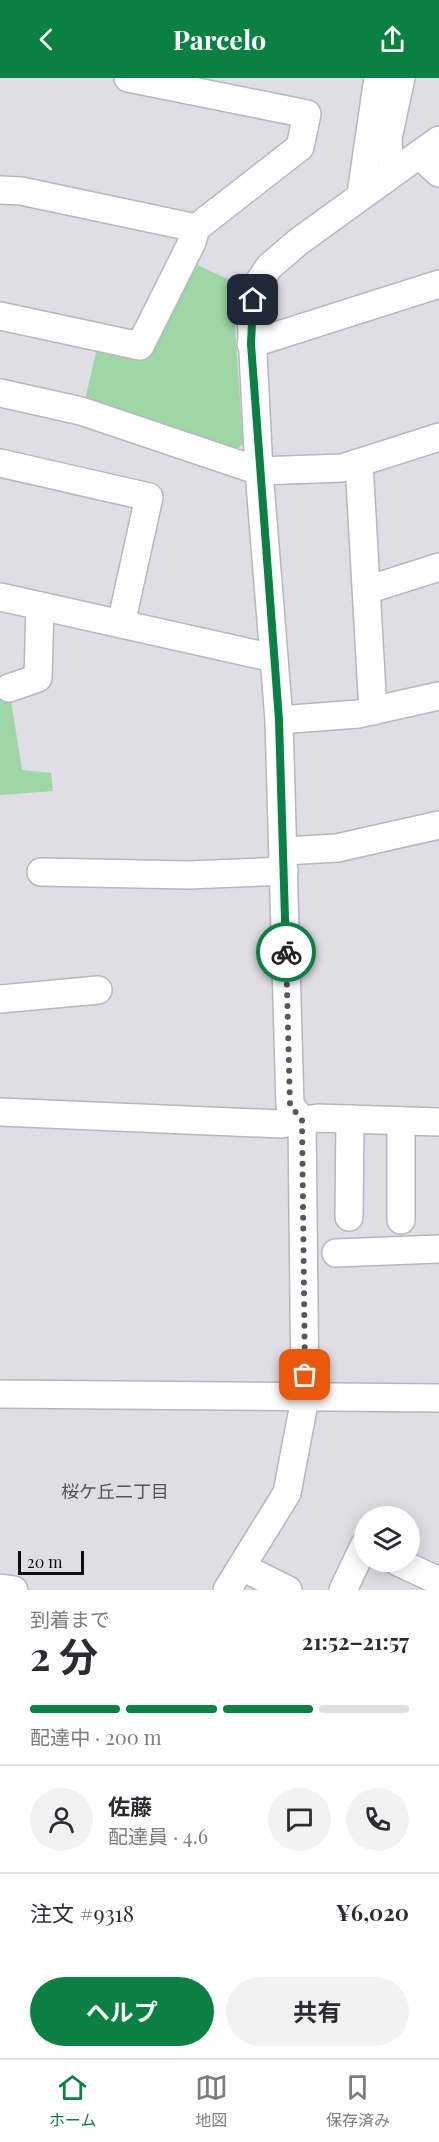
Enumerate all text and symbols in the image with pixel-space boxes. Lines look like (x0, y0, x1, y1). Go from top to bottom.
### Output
text: Parcelo (173, 21, 266, 57)
icon: back (30, 23, 63, 56)
icon: share (376, 23, 409, 56)
pin (227, 274, 278, 325)
icon: home (236, 283, 269, 316)
courier (256, 922, 316, 982)
icon: bike (270, 936, 303, 969)
pin (279, 1349, 330, 1400)
icon: bag (288, 1358, 321, 1391)
district label: 桜ケ丘二丁目 (61, 1479, 169, 1503)
map controls (354, 1506, 420, 1572)
button: layers (354, 1506, 420, 1572)
scale bar (18, 1548, 84, 1576)
text: 20 m (27, 1551, 62, 1572)
text: 到着まで (30, 1605, 110, 1632)
text: 21:52–21:57 (302, 1626, 409, 1656)
text: 2 分 (30, 1629, 98, 1681)
text: 配達中 · 200 m (30, 1723, 162, 1750)
button: person (30, 1788, 93, 1851)
button: chat (268, 1788, 331, 1851)
button: phone (346, 1788, 409, 1851)
text: 佐藤 (108, 1791, 152, 1821)
text: 配達員 · 4.6 (108, 1822, 208, 1849)
text: ¥6,020 (336, 1897, 409, 1927)
text: 注文 #9318 (30, 1898, 134, 1928)
button: ヘルプ (30, 1977, 214, 2046)
button: 共有 (226, 1977, 409, 2046)
tab: ホーム (49, 2071, 97, 2131)
tab: 地図 (195, 2071, 228, 2131)
tab: 保存済み (326, 2071, 390, 2131)

